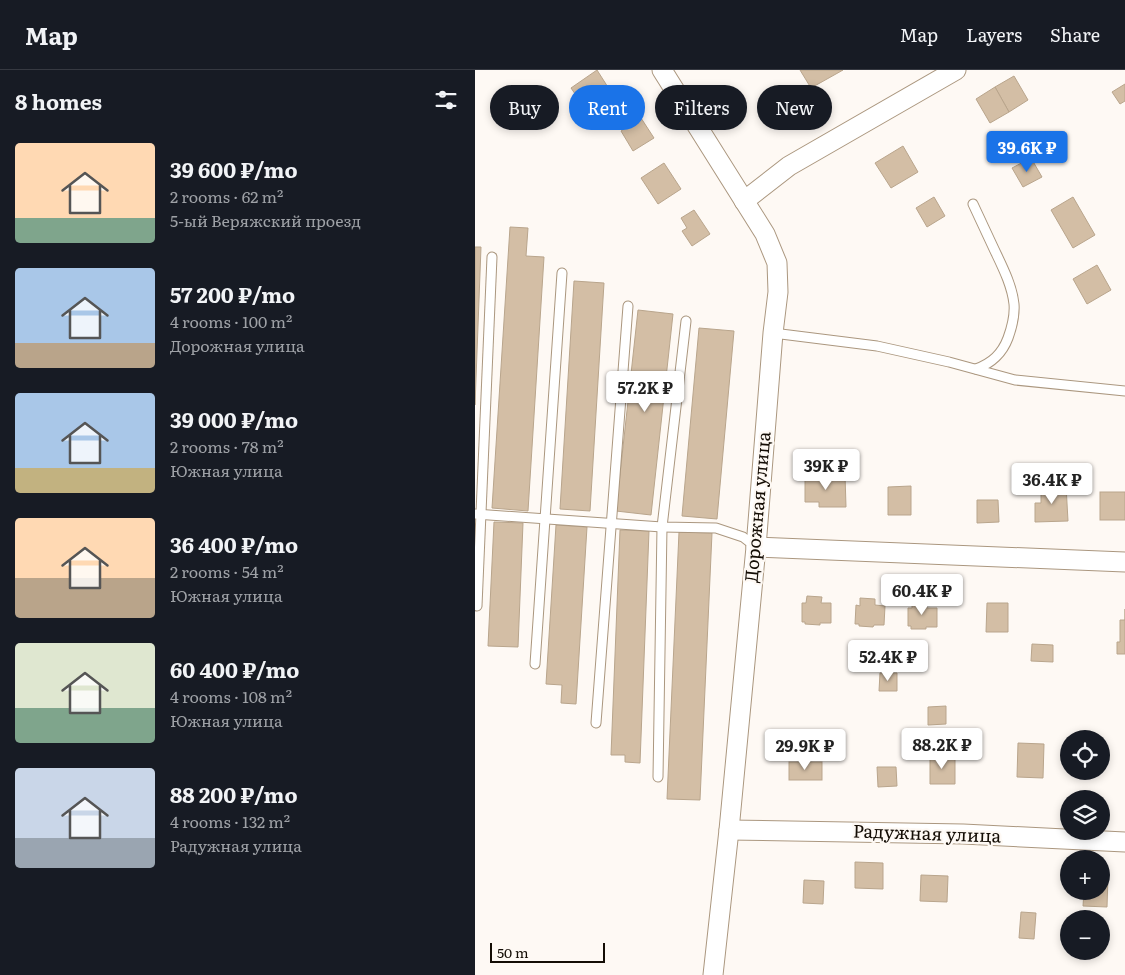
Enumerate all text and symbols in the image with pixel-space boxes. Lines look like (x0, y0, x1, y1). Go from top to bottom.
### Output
text: Map (25, 17, 78, 52)
text: Map (900, 21, 938, 48)
text: Layers (966, 21, 1022, 48)
text: Share (1050, 21, 1100, 48)
text: 8 homes (15, 85, 102, 116)
chip: Buy (490, 85, 559, 130)
chip: Rent (569, 85, 645, 130)
chip: Filters (655, 85, 747, 130)
chip: New (757, 85, 832, 130)
icon: filters (432, 86, 460, 114)
pin: 39.6K ₽ (981, 131, 1073, 173)
text: 39.6K ₽ (998, 135, 1056, 159)
text: 39 600 ₽/mo (170, 153, 298, 184)
icon: home (55, 163, 115, 223)
text: 2 rooms · 62 m² (170, 184, 283, 208)
text: 5-ый Веряжский проезд (170, 208, 361, 232)
text: 57 200 ₽/mo (170, 278, 295, 309)
icon: home (55, 288, 115, 348)
text: 4 rooms · 100 m² (170, 309, 292, 333)
text: Дорожная улица (170, 333, 305, 357)
pin: 57.2K ₽ (599, 370, 691, 413)
text: 57.2K ₽ (617, 375, 673, 399)
text: 39 000 ₽/mo (170, 403, 298, 434)
icon: home (55, 413, 115, 473)
street label: Дорожная улица (736, 430, 777, 584)
text: 2 rooms · 78 m² (170, 434, 284, 458)
pin: 39K ₽ (791, 448, 861, 491)
text: 39K ₽ (804, 453, 848, 477)
text: Южная улица (170, 458, 283, 482)
pin: 36.4K ₽ (1006, 462, 1098, 505)
text: 36.4K ₽ (1022, 467, 1082, 491)
text: 36 400 ₽/mo (170, 528, 298, 559)
icon: home (55, 538, 115, 598)
text: 2 rooms · 54 m² (170, 559, 284, 583)
pin: 60.4K ₽ (876, 574, 968, 616)
text: 60.4K ₽ (892, 578, 952, 602)
text: Южная улица (170, 583, 283, 607)
pin: 52.4K ₽ (842, 640, 934, 682)
text: 52.4K ₽ (859, 644, 917, 668)
text: 60 400 ₽/mo (170, 653, 299, 684)
icon: home (55, 663, 115, 723)
text: 4 rooms · 108 m² (170, 684, 292, 708)
text: Южная улица (170, 708, 283, 732)
pin: 29.9K ₽ (759, 728, 851, 771)
pin: 88.2K ₽ (896, 728, 988, 770)
map controls (1060, 730, 1110, 960)
button: locate (1060, 730, 1110, 780)
text: 88.2K ₽ (912, 732, 972, 756)
text: 29.9K ₽ (776, 733, 834, 757)
text: 88 200 ₽/mo (170, 778, 297, 809)
icon: home (55, 788, 115, 848)
button: layers (1060, 790, 1110, 840)
text: 4 rooms · 132 m² (170, 809, 290, 833)
street label: Радужная улица (852, 816, 1002, 849)
text: Радужная улица (170, 833, 302, 857)
button: + (1060, 850, 1110, 900)
button: − (1060, 910, 1110, 960)
scale bar (490, 940, 605, 963)
text: 50 m (497, 942, 529, 962)

